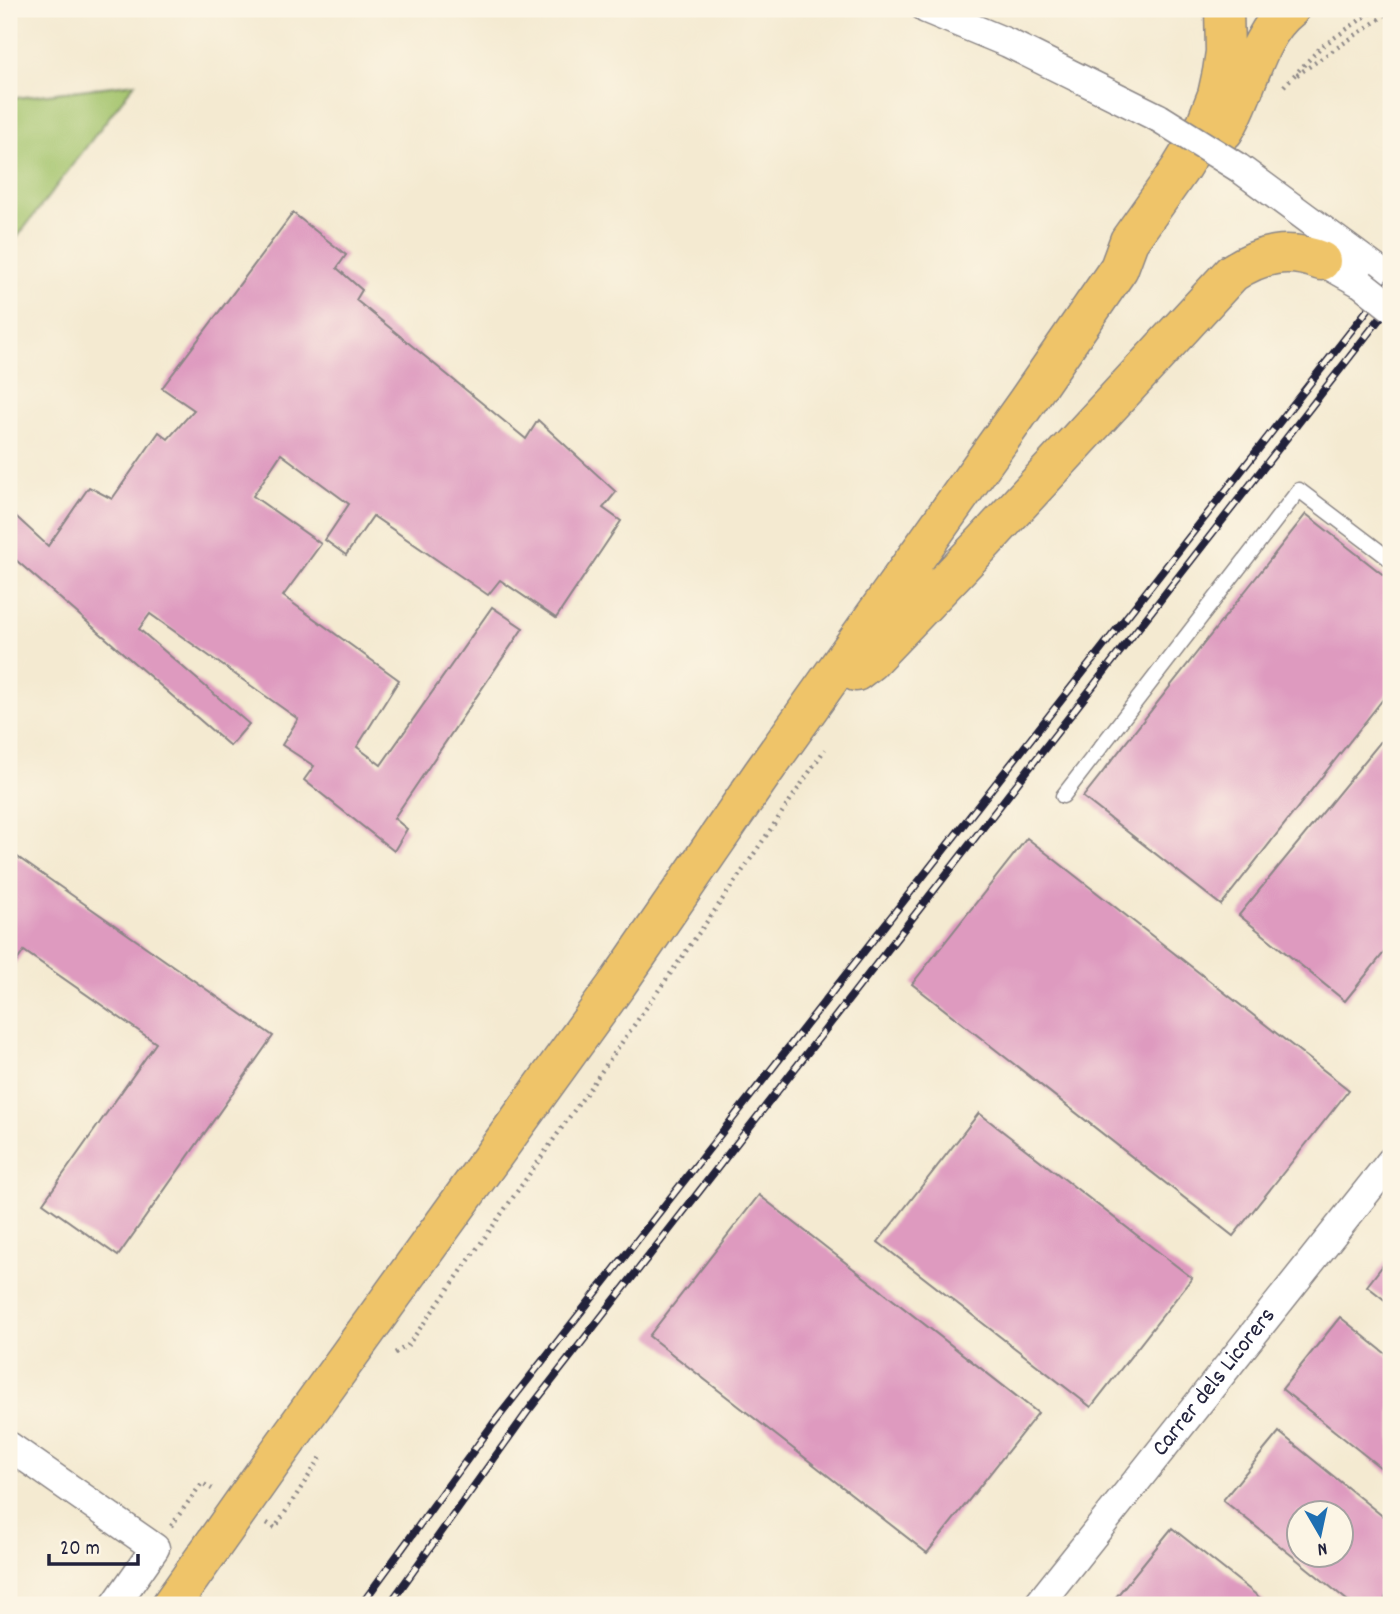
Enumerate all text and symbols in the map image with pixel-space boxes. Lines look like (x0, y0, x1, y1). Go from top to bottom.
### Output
street label: Carrer dels Licorers (1145, 1301, 1285, 1465)
north arrow (1284, 1498, 1354, 1568)
scale bar (49, 1523, 138, 1567)
text: N (1315, 1533, 1329, 1561)
text: 20 m (60, 1535, 100, 1565)

